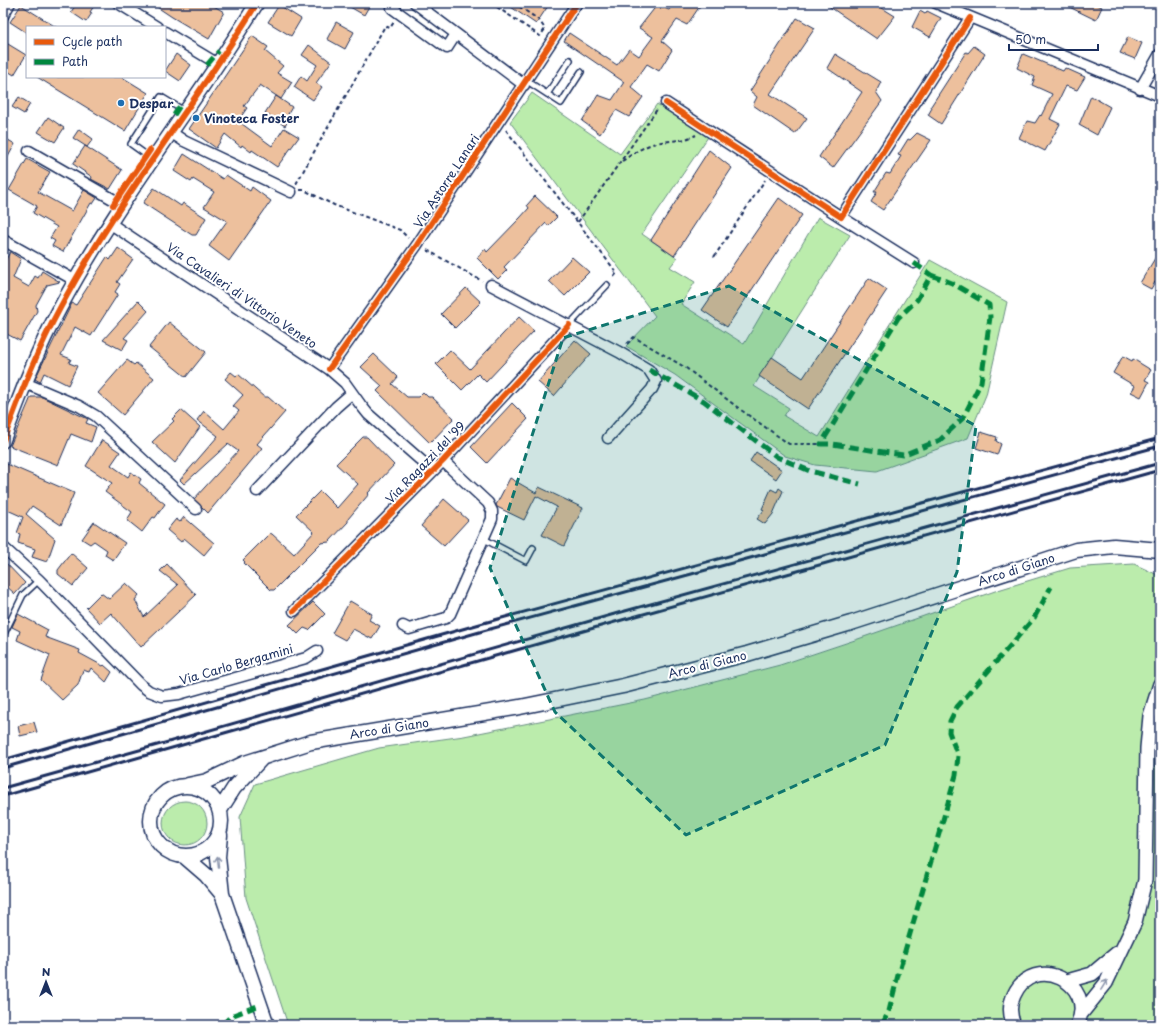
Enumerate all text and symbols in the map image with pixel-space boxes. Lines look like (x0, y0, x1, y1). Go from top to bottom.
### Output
legend (26, 26, 166, 78)
scale bar (1009, 26, 1098, 52)
text: 50 m (1015, 30, 1046, 48)
text: Cycle path (62, 32, 123, 50)
text: Path (62, 52, 88, 70)
place label: Despar (129, 94, 174, 112)
marker: Despar (116, 98, 126, 108)
place label: Vinoteca Foster (204, 109, 300, 127)
marker: Vinoteca Foster (191, 113, 201, 123)
street label: Via Astorre Lanari (409, 131, 483, 231)
street label: Via Cavalieri di Vittorio Veneto (163, 238, 321, 352)
street label: Via Ragazzi del '99 (381, 417, 469, 507)
street label: Arco di Giano (975, 548, 1057, 590)
street label: Via Carlo Bergamini (177, 639, 295, 689)
street label: Arco di Giano (666, 645, 748, 682)
street label: Arco di Giano (348, 713, 430, 743)
one-way arrow (215, 856, 222, 869)
north arrow (26, 962, 66, 1002)
text: N (42, 963, 51, 980)
one-way arrow (1100, 979, 1108, 991)

